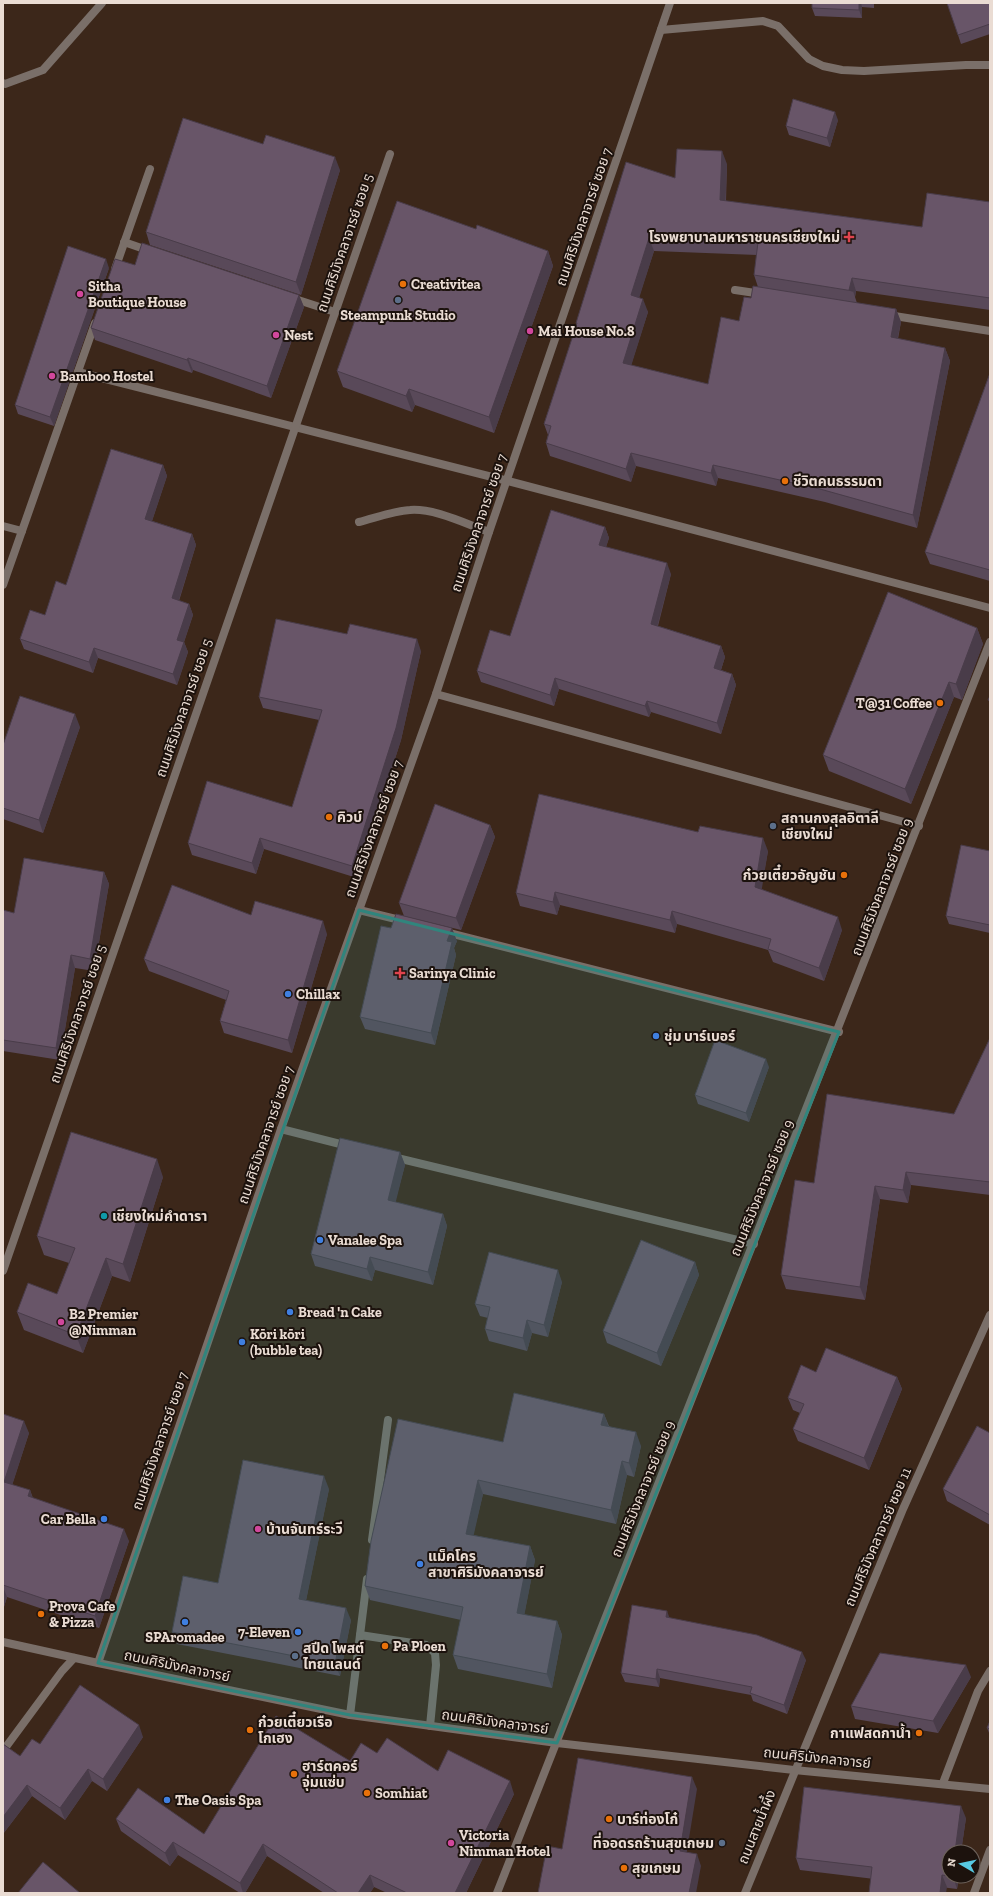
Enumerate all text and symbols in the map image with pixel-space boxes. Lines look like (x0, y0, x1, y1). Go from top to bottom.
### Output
street label: ถนนศิริมังคลาจารย์ ซอย 7 (552, 145, 616, 288)
street label: ถนนศิริมังคลาจารย์ ซอย 5 (313, 171, 377, 315)
place label: โรงพยาบาลมหาราชนครเชียงใหม่ (649, 229, 840, 246)
marker: โรงพยาบาลมหาราชนครเชียงใหม่ (843, 231, 855, 243)
place label: Creativitea (411, 276, 481, 293)
place label: Sitha Boutique House (88, 278, 187, 311)
marker: Creativitea (398, 279, 408, 289)
marker: Sitha Boutique House (75, 289, 85, 299)
marker: Steampunk Studio (393, 295, 403, 305)
place label: Steampunk Studio (340, 307, 456, 324)
place label: Mai House No.8 (538, 323, 635, 340)
marker: Mai House No.8 (525, 326, 535, 336)
place label: Nest (284, 327, 313, 344)
marker: Nest (271, 330, 281, 340)
place label: Bamboo Hostel (60, 368, 154, 385)
marker: Bamboo Hostel (47, 371, 57, 381)
street label: ถนนศิริมังคลาจารย์ ซอย 7 (447, 451, 511, 594)
place label: ชีวิตคนธรรมดา (793, 473, 882, 490)
marker: ชีวิตคนธรรมดา (780, 476, 790, 486)
street label: ถนนศิริมังคลาจารย์ ซอย 5 (152, 636, 216, 780)
place label: T@31 Coffee (856, 695, 932, 712)
marker: T@31 Coffee (935, 698, 945, 708)
street label: ถนนศิริมังคลาจารย์ ซอย 7 (341, 758, 407, 900)
place label: คิวบ์ (337, 809, 362, 826)
place label: สถานกงสุลอิตาลี เชียงใหม่ (781, 810, 879, 843)
marker: คิวบ์ (324, 812, 334, 822)
street label: ถนนศิริมังคลาจารย์ ซอย 9 (848, 816, 916, 958)
marker: สถานกงสุลอิตาลี เชียงใหม่ (768, 821, 778, 831)
place label: ก๋วยเตี๋ยวอัญชัน (743, 864, 836, 884)
marker: ก๋วยเตี๋ยวอัญชัน (839, 870, 849, 880)
street label: ถนนศิริมังคลาจารย์ ซอย 5 (46, 942, 110, 1086)
place label: Sarinya Clinic (409, 965, 496, 982)
marker: Sarinya Clinic (394, 967, 406, 979)
place label: Chillax (296, 986, 340, 1003)
marker: Chillax (283, 989, 293, 999)
place label: ชุ่ม บาร์เบอร์ (664, 1028, 736, 1045)
marker: ชุ่ม บาร์เบอร์ (651, 1031, 661, 1041)
street label: ถนนศิริมังคลาจารย์ ซอย 7 (234, 1063, 298, 1206)
street label: ถนนศิริมังคลาจารย์ ซอย 9 (727, 1117, 797, 1259)
place label: เชียงใหม่คำดารา (112, 1208, 207, 1225)
marker: เชียงใหม่คำดารา (99, 1211, 109, 1221)
place label: Vanalee Spa (328, 1232, 402, 1249)
marker: Vanalee Spa (315, 1235, 325, 1245)
place label: Bread 'n Cake (298, 1304, 382, 1321)
place label: B2 Premier @Nimman (69, 1306, 139, 1339)
marker: Bread 'n Cake (285, 1307, 295, 1317)
marker: B2 Premier @Nimman (56, 1317, 66, 1327)
place label: Kōri kōri (bubble tea) (250, 1326, 322, 1359)
marker: Kōri kōri (bubble tea) (237, 1337, 247, 1347)
street label: ถนนศิริมังคลาจารย์ ซอย 7 (128, 1369, 192, 1512)
street label: ถนนศิริมังคลาจารย์ ซอย 9 (608, 1418, 678, 1560)
street label: ถนนศิริมังคลาจารย์ ซอย 11 (841, 1464, 915, 1609)
place label: Car Bella (41, 1511, 96, 1528)
marker: Car Bella (99, 1514, 109, 1524)
place label: บ้านจันทร์ระวี (266, 1521, 343, 1538)
marker: บ้านจันทร์ระวี (253, 1524, 263, 1534)
place label: แม็คโคร สาขาศิริมังคลาจารย์ (428, 1548, 544, 1581)
marker: แม็คโคร สาขาศิริมังคลาจารย์ (415, 1559, 425, 1569)
place label: Prova Cafe & Pizza (49, 1598, 116, 1631)
marker: Prova Cafe & Pizza (36, 1609, 46, 1619)
marker: SPAromadee (180, 1617, 190, 1627)
place label: 7-Eleven (238, 1624, 291, 1641)
marker: 7-Eleven (293, 1627, 303, 1637)
place label: SPAromadee (145, 1629, 225, 1646)
place label: Pa Ploen (393, 1638, 446, 1655)
place label: สปีด โพสต์ ไทยแลนด์ (303, 1640, 364, 1673)
marker: Pa Ploen (380, 1641, 390, 1651)
street label: ถนนศิริมังคลาจารย์ (122, 1646, 232, 1686)
marker: สปีด โพสต์ ไทยแลนด์ (290, 1651, 300, 1661)
street label: ถนนศิริมังคลาจารย์ (440, 1706, 550, 1738)
place label: ก๋วยเตี๋ยวเรือ โกเฮง (258, 1711, 333, 1747)
place label: กาแฟสดกาน้ำ (830, 1723, 911, 1742)
marker: ก๋วยเตี๋ยวเรือ โกเฮง (245, 1725, 255, 1735)
marker: กาแฟสดกาน้ำ (914, 1728, 924, 1738)
street label: ถนนศิริมังคลาจารย์ (762, 1744, 872, 1772)
place label: ฮาร์ตคอร์ จุ่มแซ่บ (302, 1758, 358, 1791)
marker: ฮาร์ตคอร์ จุ่มแซ่บ (289, 1769, 299, 1779)
place label: Somhiat (375, 1785, 428, 1802)
street label: ถนนสายน้ำผึ้ง (733, 1787, 780, 1867)
marker: Somhiat (362, 1788, 372, 1798)
place label: The Oasis Spa (175, 1792, 261, 1809)
marker: The Oasis Spa (162, 1795, 172, 1805)
place label: บาร์ท่องโก๋ (617, 1811, 678, 1828)
marker: บาร์ท่องโก๋ (604, 1814, 614, 1824)
place label: Victoria Nimman Hotel (459, 1827, 550, 1860)
place label: ที่จอดรถร้านสุขเกษม (593, 1832, 714, 1852)
marker: Victoria Nimman Hotel (446, 1838, 456, 1848)
marker: ที่จอดรถร้านสุขเกษม (717, 1838, 727, 1848)
north arrow (941, 1844, 981, 1884)
text: N (945, 1857, 959, 1868)
place label: สุขเกษม (632, 1860, 681, 1877)
marker: สุขเกษม (619, 1863, 629, 1873)

